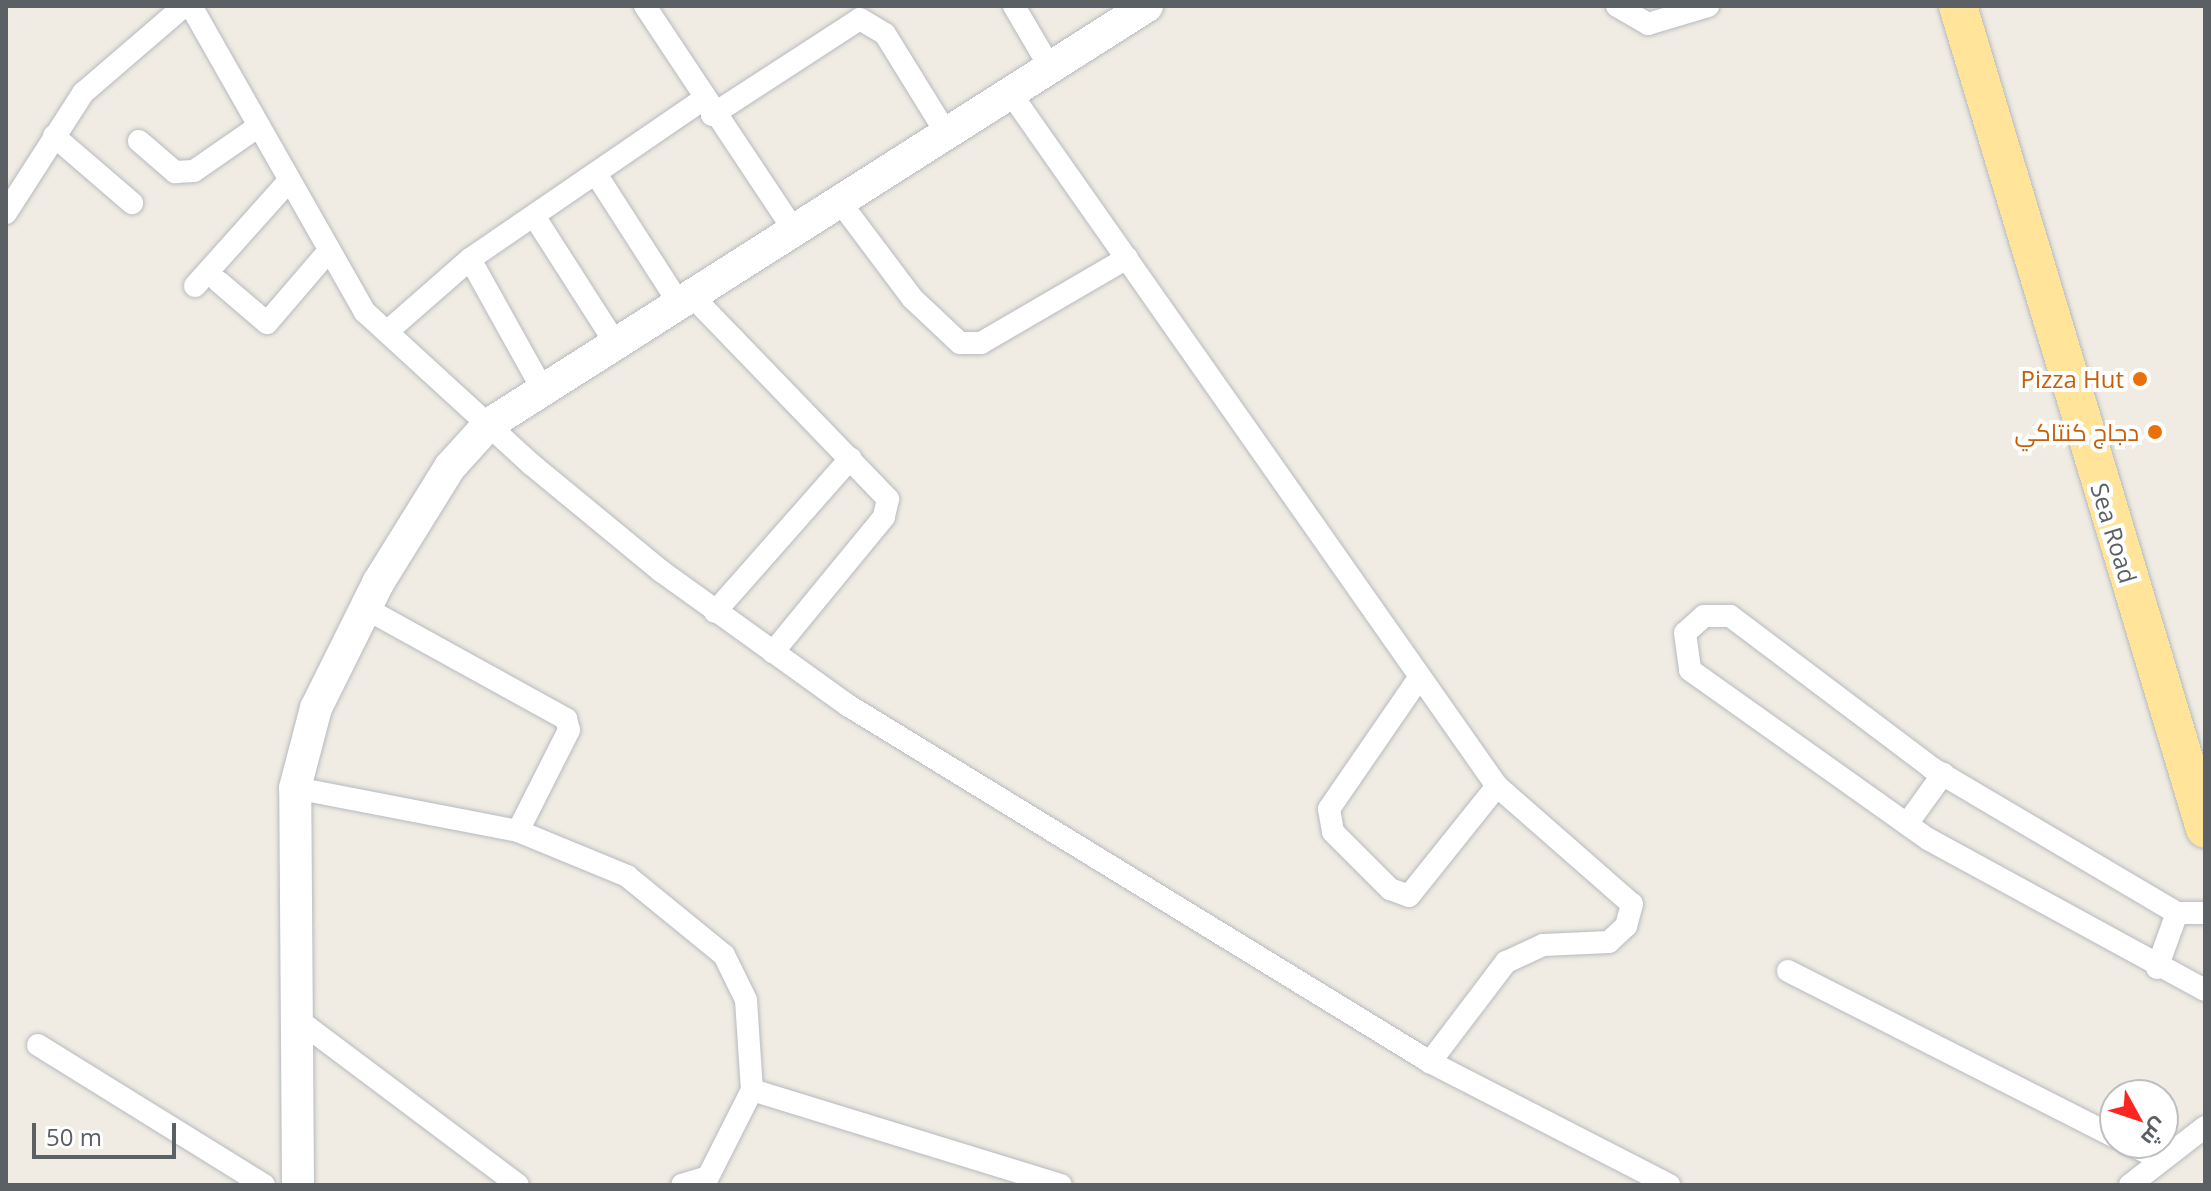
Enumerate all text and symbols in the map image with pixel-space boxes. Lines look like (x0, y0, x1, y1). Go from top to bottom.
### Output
place label: Pizza Hut (2020, 365, 2124, 393)
marker: Pizza Hut (2131, 370, 2149, 388)
place label: دجاج كنتاكي (2014, 418, 2139, 446)
marker: دجاج كنتاكي (2146, 423, 2164, 441)
street label: Sea Road (2085, 479, 2143, 587)
north arrow (2099, 1079, 2179, 1159)
scale bar (36, 1107, 180, 1157)
text: ش (2135, 1113, 2176, 1154)
text: 50 m (46, 1120, 102, 1153)

